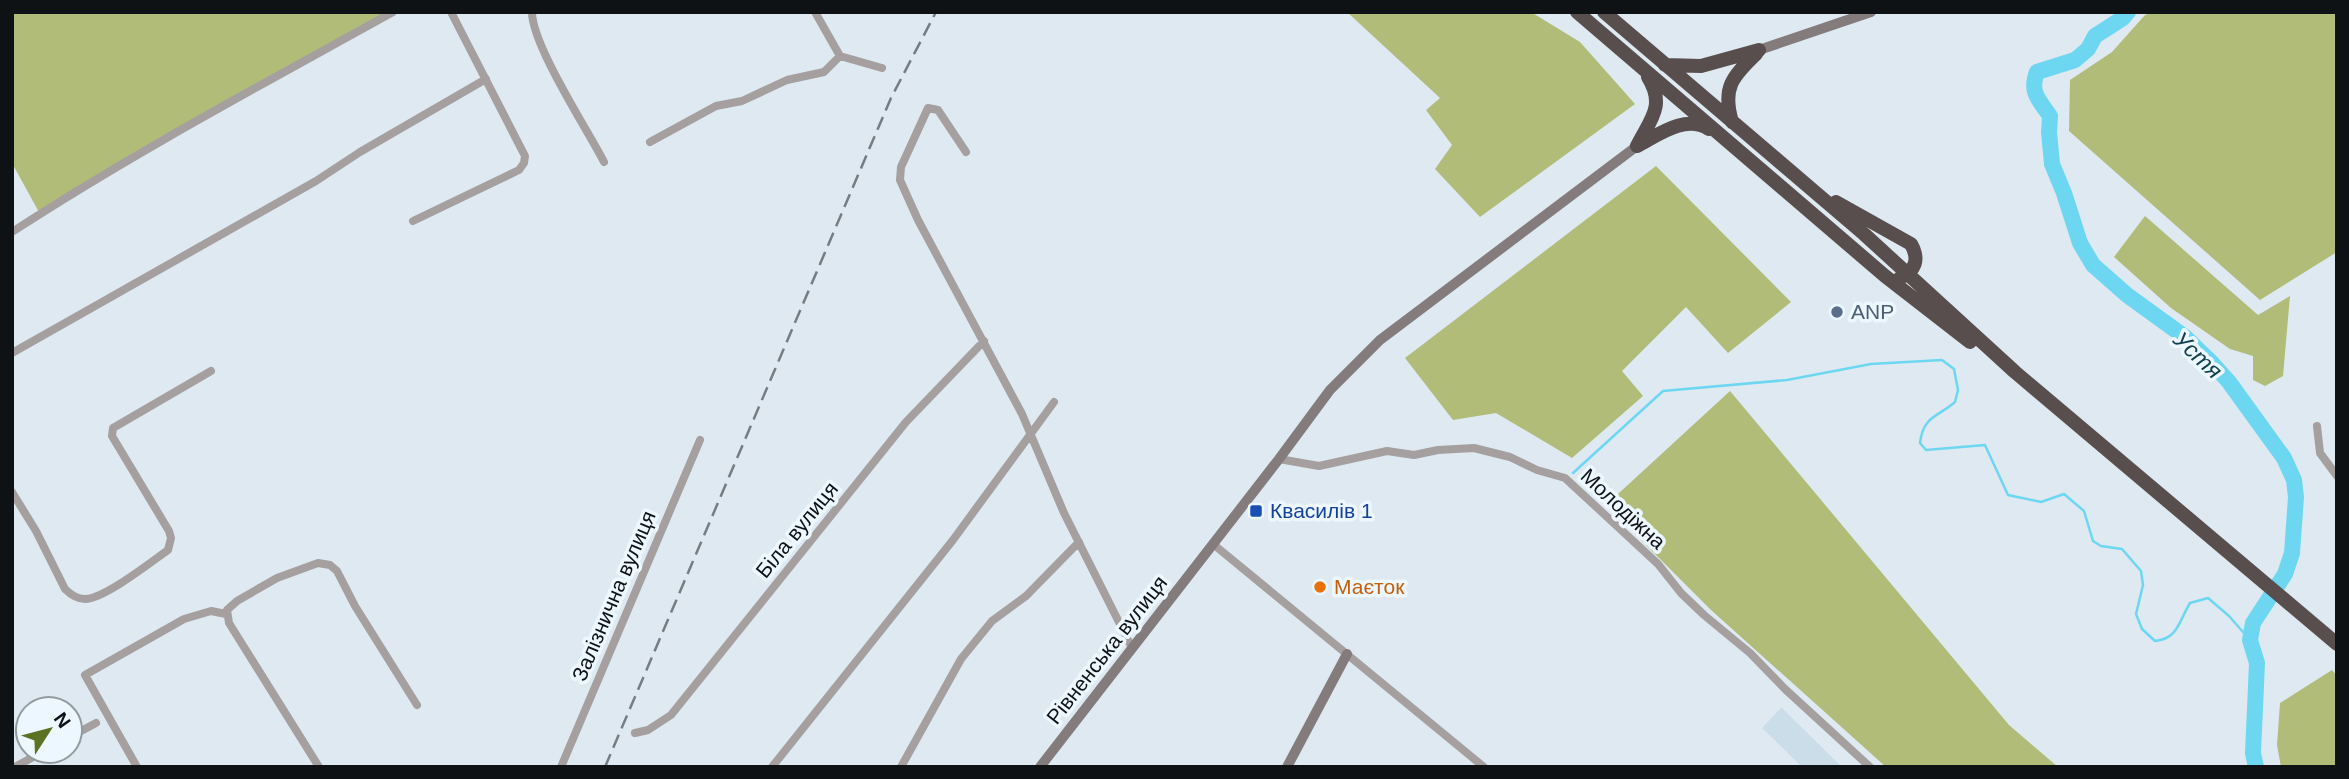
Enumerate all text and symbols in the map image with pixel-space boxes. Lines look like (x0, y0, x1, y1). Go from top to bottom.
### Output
place label: ANP (1851, 300, 1894, 323)
marker: ANP (1829, 304, 1845, 320)
water label: Устя (2168, 325, 2228, 384)
street label: Молодіжна (1576, 464, 1671, 554)
street label: Біла вулиця (751, 477, 842, 582)
place label: Квасилів 1 (1270, 499, 1373, 522)
marker: Квасилів 1 (1248, 503, 1264, 519)
street label: Залізнична вулиця (567, 507, 660, 684)
street label: Рівненська вулиця (1042, 571, 1172, 728)
place label: Маєток (1334, 575, 1405, 598)
marker: Маєток (1312, 579, 1328, 595)
north arrow (14, 695, 84, 765)
text: N (50, 709, 75, 732)

